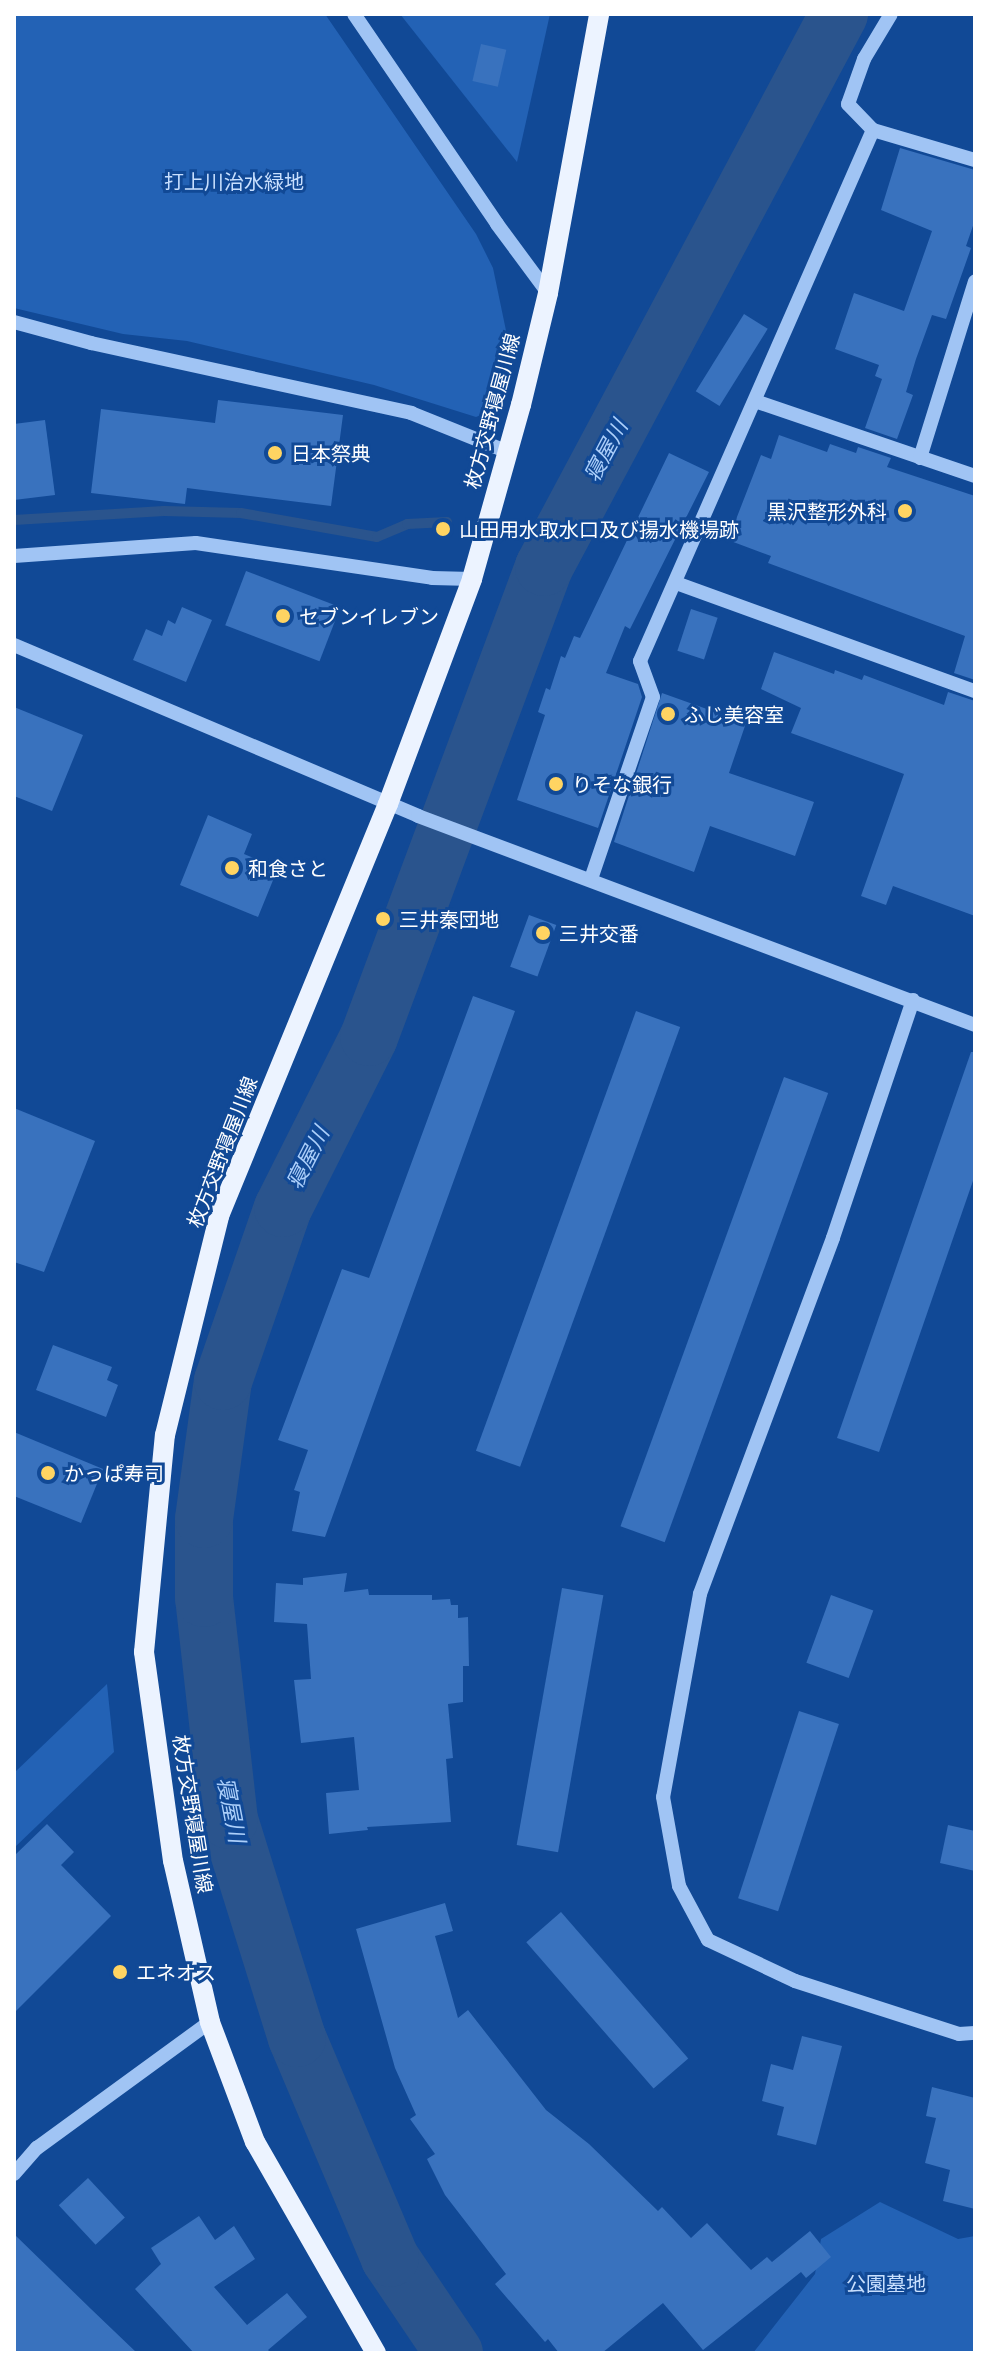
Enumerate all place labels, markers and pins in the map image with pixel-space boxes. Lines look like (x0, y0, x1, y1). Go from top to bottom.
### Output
place label: 日本祭典 (291, 441, 371, 465)
marker: 日本祭典 (266, 444, 284, 462)
place label: 黒沢整形外科 (767, 499, 887, 523)
marker: 黒沢整形外科 (894, 500, 916, 522)
place label: 山田用水取水口及び揚水機場跡 (459, 517, 739, 541)
marker: 山田用水取水口及び揚水機場跡 (434, 520, 452, 538)
place label: セブンイレブン (299, 604, 439, 628)
marker: セブンイレブン (274, 607, 292, 625)
place label: ふじ美容室 (684, 702, 784, 726)
marker: ふじ美容室 (659, 705, 677, 723)
place label: りそな銀行 (572, 772, 672, 796)
marker: りそな銀行 (547, 775, 565, 793)
place label: 和食さと (248, 856, 328, 880)
marker: 和食さと (223, 859, 241, 877)
place label: 三井秦団地 (399, 907, 499, 931)
marker: 三井秦団地 (374, 910, 392, 928)
place label: 三井交番 (559, 921, 639, 945)
marker: 三井交番 (534, 924, 552, 942)
place label: かっぱ寿司 (64, 1461, 164, 1485)
marker: かっぱ寿司 (39, 1464, 57, 1482)
place label: エネオス (136, 1960, 216, 1984)
marker: エネオス (111, 1963, 129, 1981)

